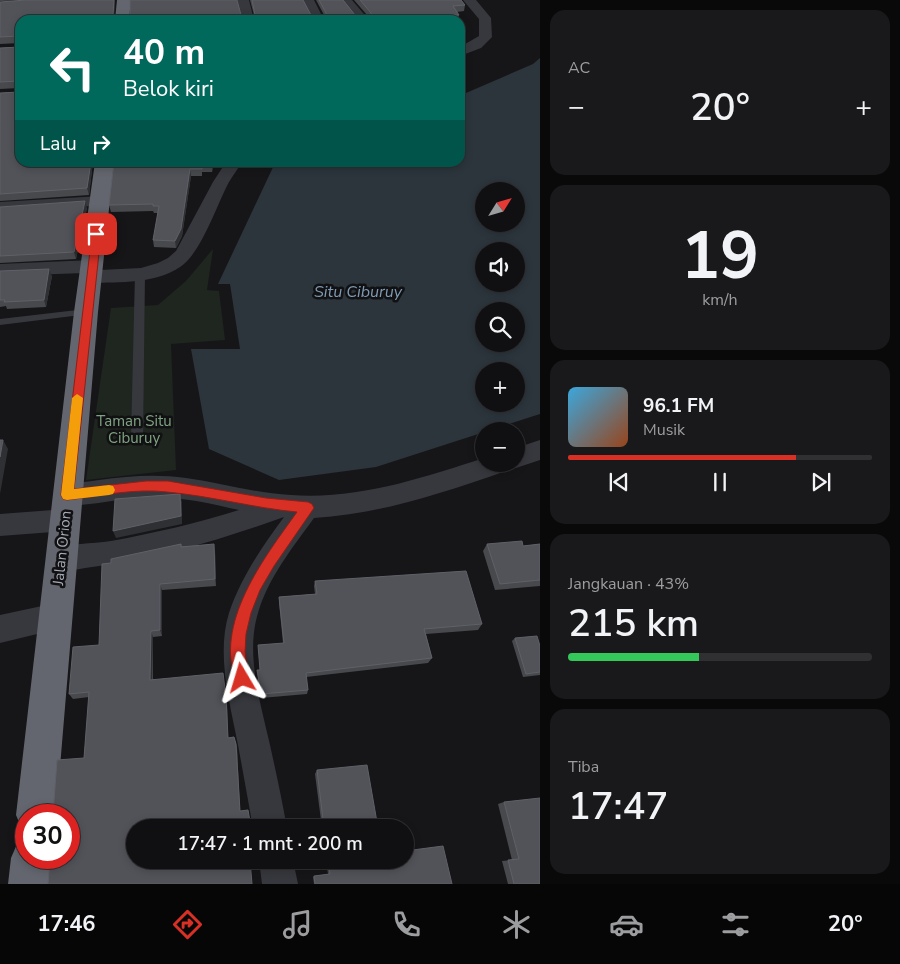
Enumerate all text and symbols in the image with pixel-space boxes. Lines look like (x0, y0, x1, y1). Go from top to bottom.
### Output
text: 40 m (123, 29, 205, 76)
icon: left (40, 35, 105, 100)
text: AC (568, 57, 590, 79)
text: Belok kiri (123, 74, 214, 104)
text: 20° (690, 82, 750, 133)
text: − (568, 88, 585, 126)
text: + (855, 88, 872, 126)
icon: right (87, 130, 115, 158)
text: Lalu (40, 131, 77, 157)
north arrow (475, 182, 525, 232)
map controls (475, 182, 525, 472)
text: 19 (681, 212, 759, 301)
pin (75, 213, 117, 255)
icon: arrive (82, 220, 110, 248)
button: sound (475, 242, 525, 292)
water label: Situ Ciburuy (314, 281, 403, 303)
text: km/h (702, 289, 738, 311)
button: search (475, 302, 525, 352)
button: + (475, 362, 525, 412)
text: 96.1 FM (643, 393, 714, 419)
park label: Taman Situ Ciburuy (96, 411, 172, 448)
text: Musik (643, 419, 685, 441)
button: − (475, 422, 525, 472)
icon: previous (605, 468, 633, 496)
icon: pause (706, 468, 734, 496)
icon: next (807, 468, 835, 496)
street label: Jalan Orion (48, 510, 76, 587)
text: Jangkauan · 43% (568, 573, 689, 595)
text: 215 km (568, 598, 699, 649)
position arrow (215, 651, 267, 703)
text: Tiba (568, 756, 599, 778)
text: 17:47 (568, 781, 668, 832)
speed limit sign: 30 (15, 804, 80, 869)
text: 17:47 · 1 mnt · 200 m (177, 831, 363, 857)
icon: directions (170, 907, 205, 942)
icon: music (280, 907, 315, 942)
icon: phone (389, 907, 424, 942)
icon: climate (499, 907, 534, 942)
icon: car (609, 907, 644, 942)
icon: filters (718, 907, 753, 942)
text: 17:46 (37, 909, 96, 939)
text: 20° (828, 909, 863, 939)

